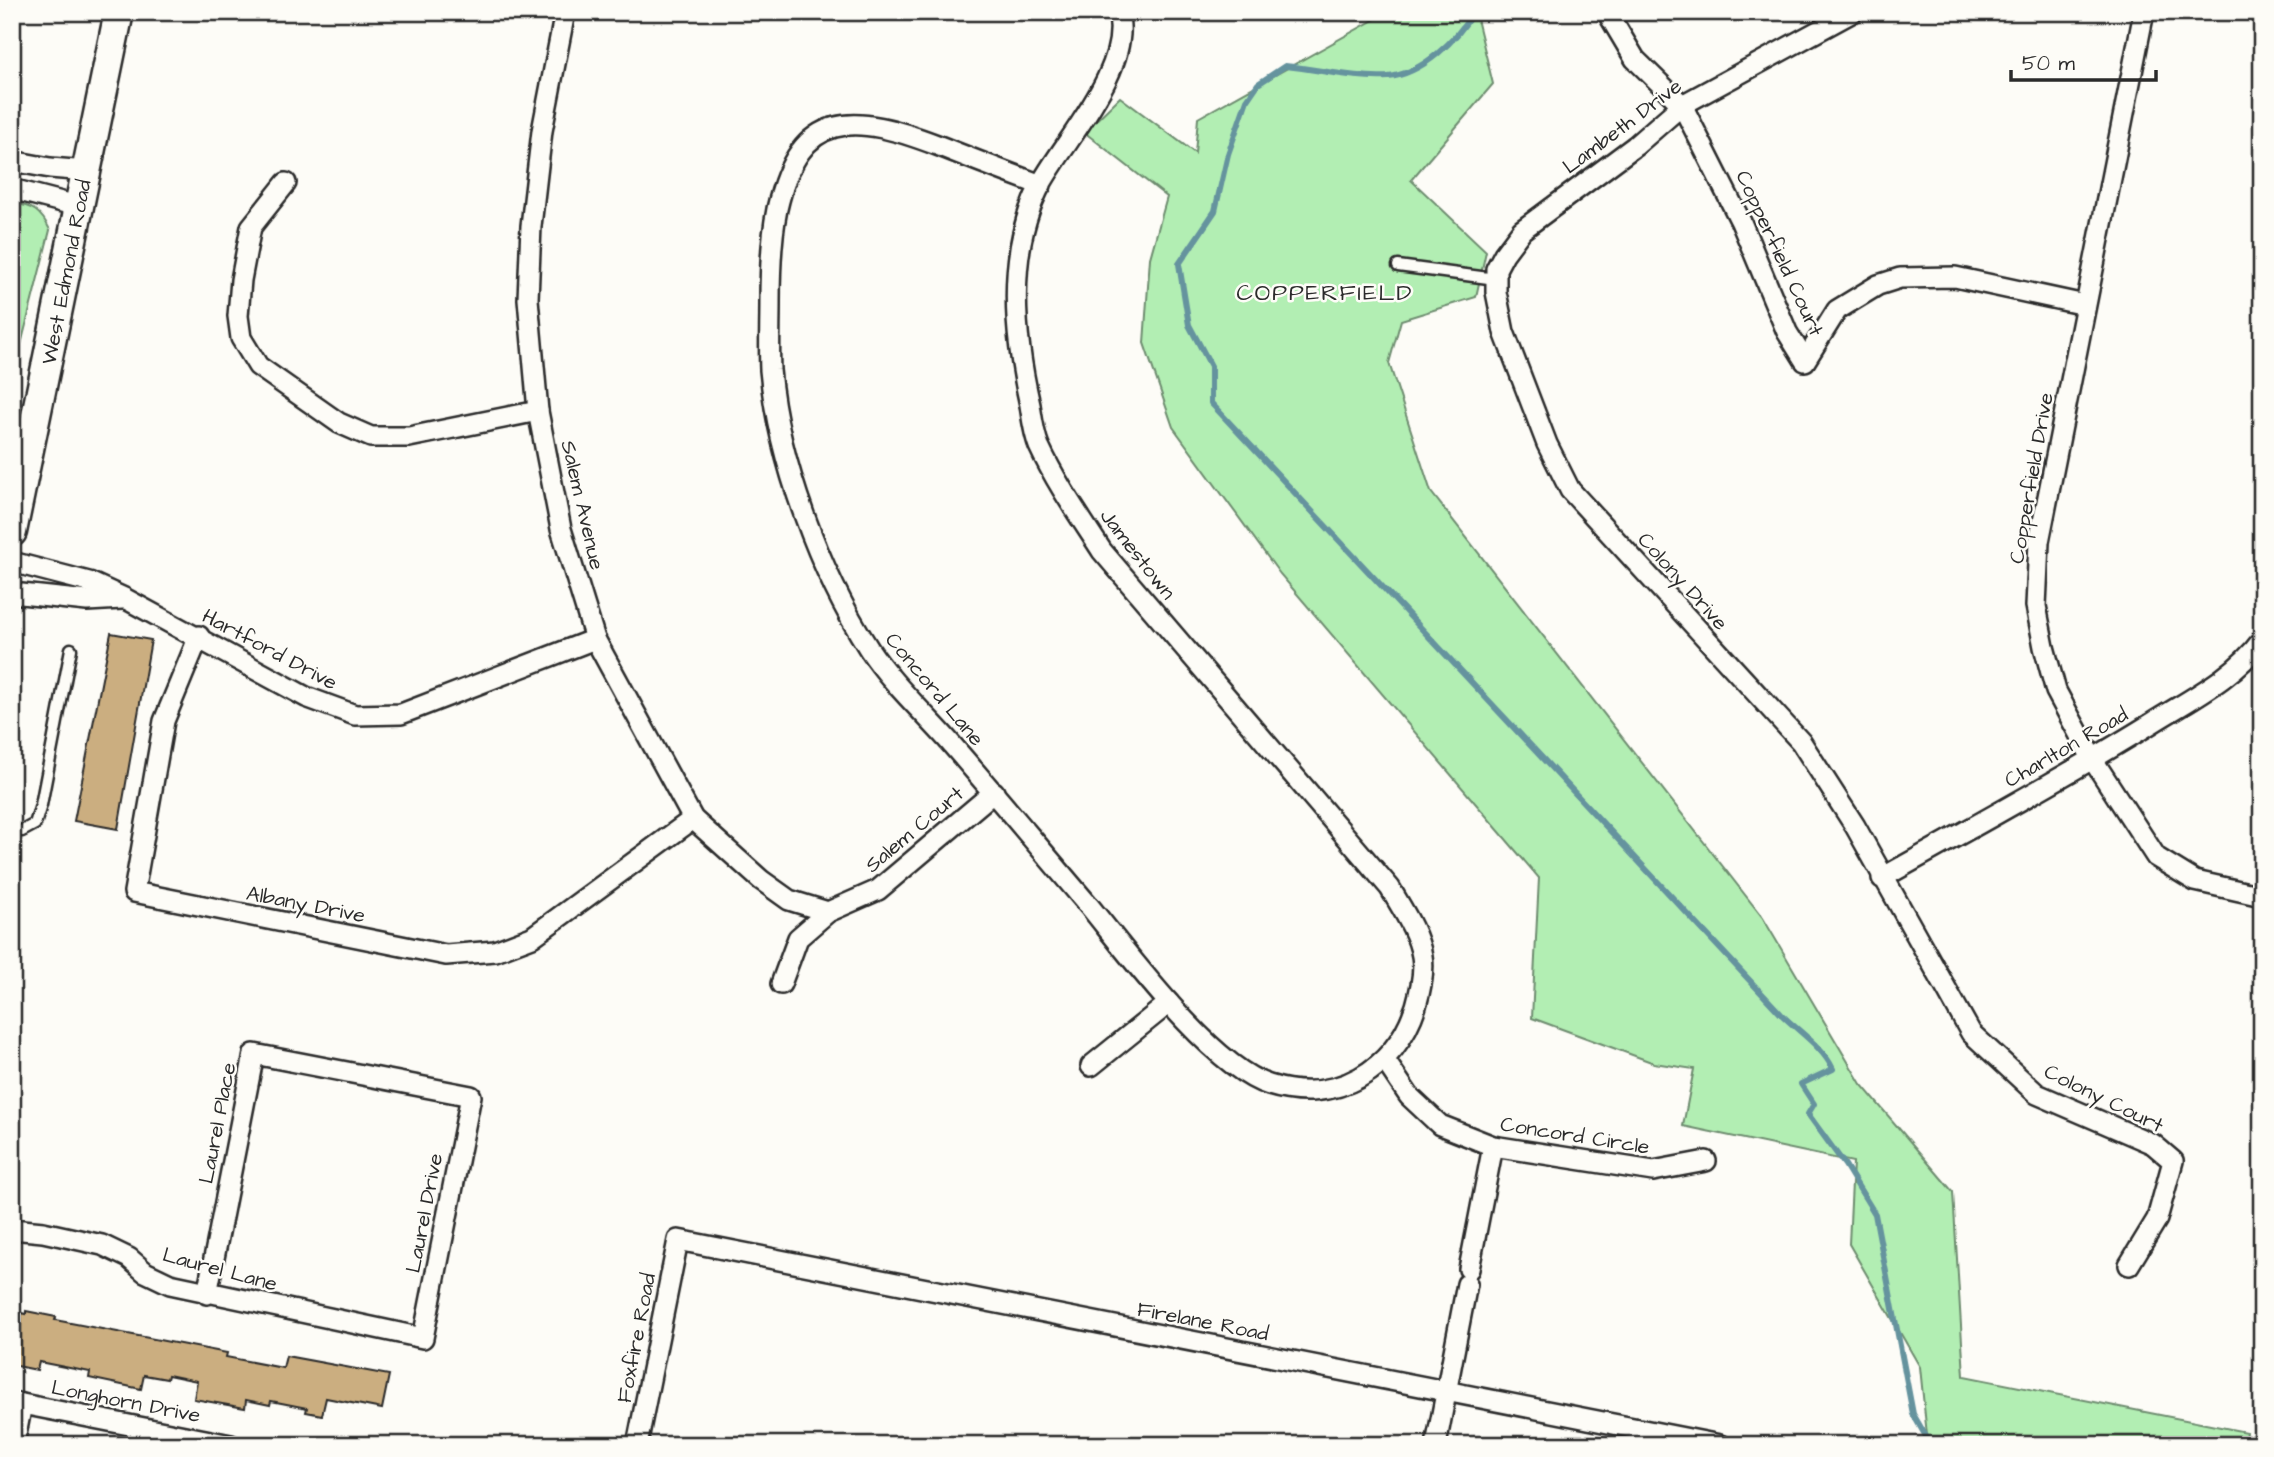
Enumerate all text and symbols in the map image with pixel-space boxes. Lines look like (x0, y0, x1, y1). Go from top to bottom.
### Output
scale bar (2011, 38, 2157, 82)
text: 50 m (2022, 49, 2076, 78)
street label: Lambeth Drive (1557, 72, 1688, 181)
street label: Copperfield Court (1727, 166, 1831, 342)
street label: West Edmond Road (34, 177, 99, 367)
district label: COPPERFIELD (1237, 277, 1413, 309)
street label: Copperfield Drive (2002, 390, 2062, 566)
street label: Salem Avenue (554, 438, 611, 573)
street label: Jamestown (1093, 503, 1182, 606)
street label: Colony Drive (1629, 526, 1735, 638)
street label: Hartford Drive (197, 602, 342, 697)
street label: Concord Lane (878, 626, 991, 752)
street label: Charlton Road (1999, 700, 2134, 795)
street label: Salem Court (859, 779, 970, 879)
street label: Albany Drive (244, 879, 368, 932)
street label: Colony Court (2038, 1057, 2169, 1142)
street label: Laurel Place (192, 1060, 243, 1186)
street label: Concord Circle (1498, 1109, 1652, 1162)
street label: Laurel Drive (399, 1151, 450, 1275)
street label: Laurel Lane (159, 1240, 280, 1299)
street label: Foxfire Road (610, 1271, 663, 1405)
street label: Firelane Road (1135, 1295, 1271, 1348)
street label: Longhorn Drive (49, 1373, 203, 1432)

